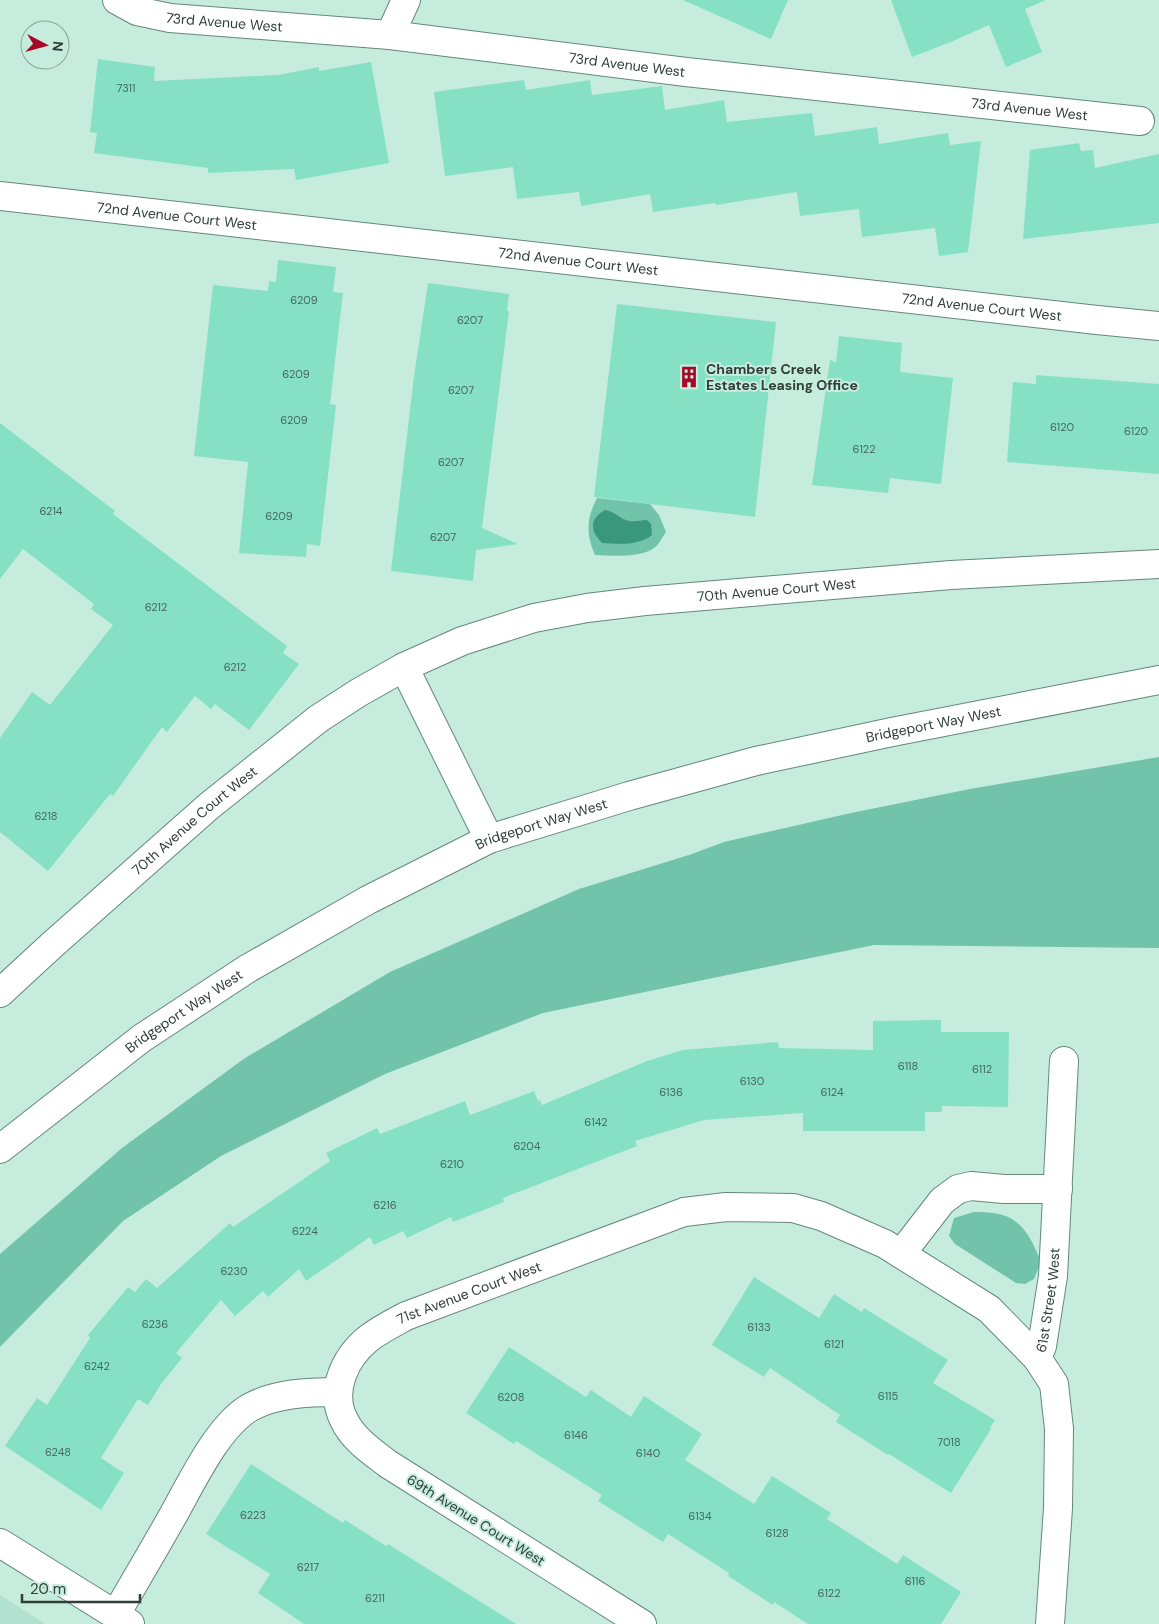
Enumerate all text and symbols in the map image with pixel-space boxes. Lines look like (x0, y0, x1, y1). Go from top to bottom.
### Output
street label: 73rd Avenue West (164, 8, 283, 36)
north arrow (20, 20, 70, 70)
text: N (48, 40, 67, 52)
street label: 73rd Avenue West (568, 48, 686, 81)
house number: 7311 (117, 81, 135, 95)
street label: 73rd Avenue West (970, 94, 1089, 124)
street label: 72nd Avenue Court West (96, 198, 258, 234)
street label: 72nd Avenue Court West (497, 243, 659, 279)
street label: 72nd Avenue Court West (901, 289, 1063, 325)
house number: 6209 (290, 293, 318, 307)
house number: 6207 (457, 313, 483, 327)
place label: Chambers Creek Estates Leasing Office (706, 360, 858, 394)
building icon: Chambers Creek Estates Leasing Office (676, 364, 702, 390)
house number: 6209 (282, 367, 310, 381)
house number: 6207 (448, 383, 474, 397)
house number: 6209 (280, 413, 308, 427)
house number: 6120 (1050, 420, 1074, 434)
house number: 6120 (1124, 424, 1148, 438)
house number: 6122 (852, 442, 876, 456)
house number: 6207 (438, 455, 464, 469)
house number: 6214 (39, 504, 63, 518)
house number: 6209 (265, 509, 293, 523)
house number: 6207 (430, 530, 456, 544)
street label: 70th Avenue Court West (696, 574, 857, 606)
house number: 6212 (145, 600, 167, 614)
house number: 6212 (224, 660, 246, 674)
street label: Bridgeport Way West (864, 702, 1003, 746)
street label: 70th Avenue Court West (128, 762, 261, 879)
street label: Bridgeport Way West (472, 794, 609, 854)
house number: 6218 (34, 809, 58, 823)
street label: Bridgeport Way West (121, 965, 246, 1057)
house number: 6118 (898, 1059, 918, 1073)
house number: 6112 (972, 1062, 992, 1076)
house number: 6130 (740, 1074, 764, 1088)
house number: 6136 (659, 1085, 683, 1099)
house number: 6124 (820, 1085, 844, 1099)
house number: 6142 (584, 1115, 608, 1129)
house number: 6204 (513, 1139, 541, 1153)
house number: 6210 (440, 1157, 464, 1171)
house number: 6216 (373, 1198, 397, 1212)
house number: 6224 (292, 1224, 318, 1238)
street label: 61st Street West (1031, 1247, 1063, 1355)
street label: 71st Avenue Court West (393, 1257, 544, 1328)
house number: 6230 (221, 1264, 247, 1278)
house number: 6236 (142, 1317, 168, 1331)
house number: 6133 (747, 1320, 771, 1334)
house number: 6121 (824, 1337, 844, 1351)
house number: 6242 (84, 1359, 110, 1373)
house number: 6115 (878, 1389, 899, 1403)
house number: 6208 (497, 1390, 525, 1404)
house number: 6146 (564, 1428, 588, 1442)
house number: 7018 (937, 1435, 961, 1449)
house number: 6248 (45, 1445, 71, 1459)
house number: 6140 (636, 1446, 660, 1460)
street label: 69th Avenue Court West (404, 1470, 548, 1570)
house number: 6223 (240, 1508, 266, 1522)
house number: 6134 (688, 1509, 712, 1523)
house number: 6128 (765, 1526, 789, 1540)
house number: 6217 (297, 1560, 319, 1574)
scale bar (22, 1572, 140, 1604)
house number: 6116 (905, 1574, 925, 1588)
text: 20 m (30, 1579, 66, 1599)
house number: 6122 (817, 1586, 841, 1600)
house number: 6211 (365, 1591, 385, 1605)

